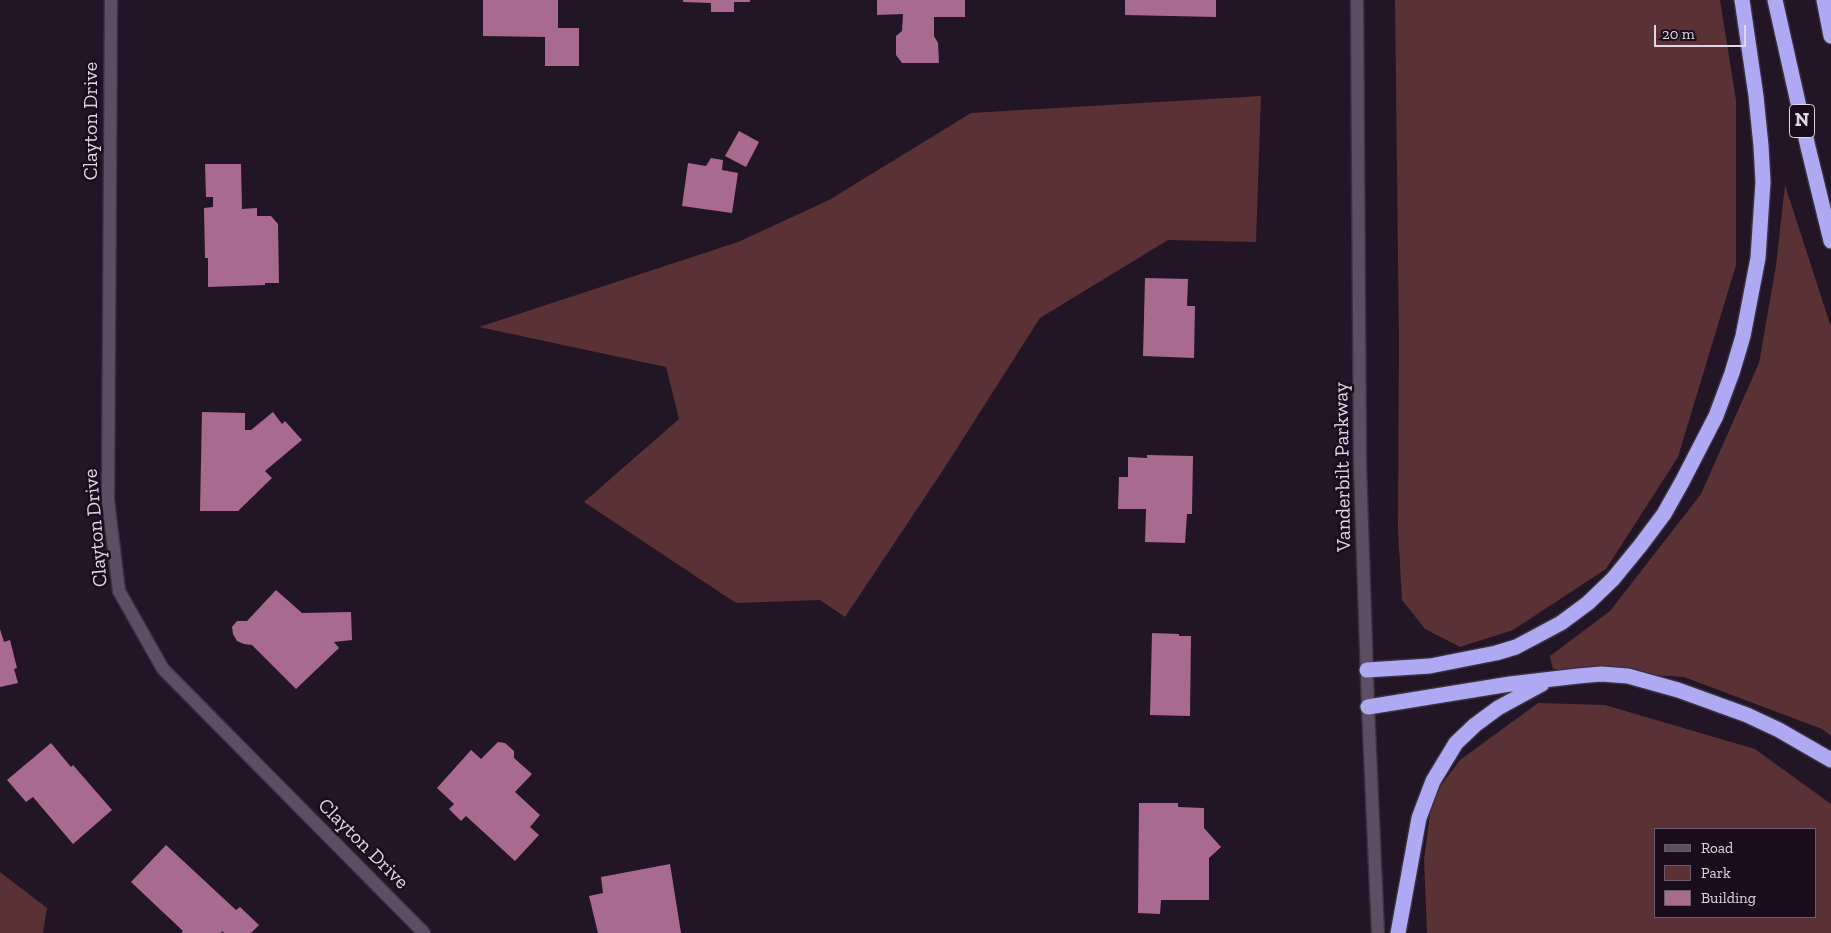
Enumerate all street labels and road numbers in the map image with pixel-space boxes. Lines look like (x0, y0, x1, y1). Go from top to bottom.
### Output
street label: Clayton Drive (79, 62, 103, 180)
road number: N (1790, 104, 1814, 138)
street label: Vanderbilt Parkway (1330, 382, 1356, 552)
street label: Clayton Drive (79, 468, 113, 588)
street label: Clayton Drive (313, 794, 413, 894)

